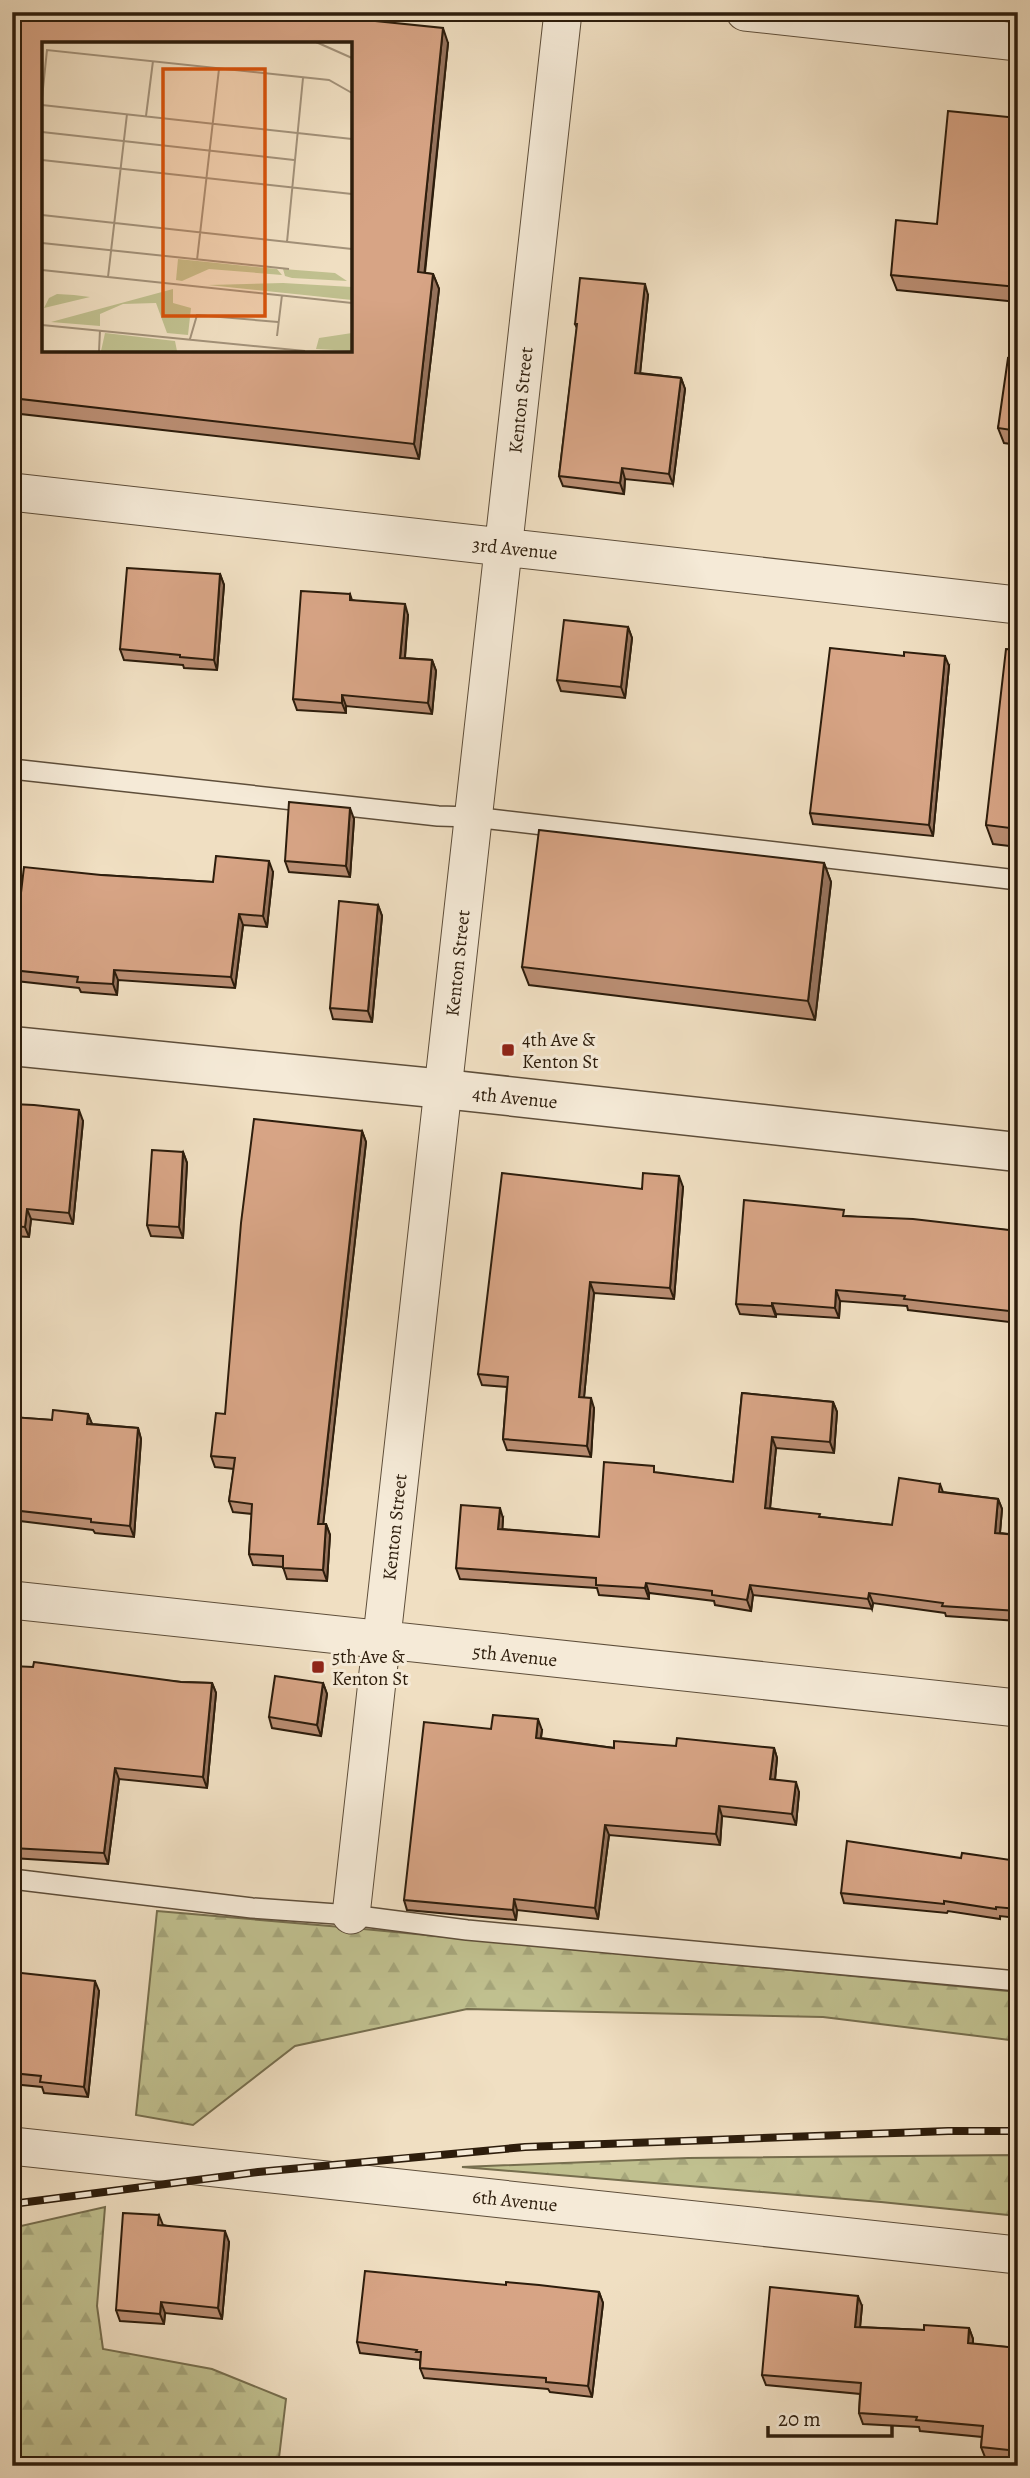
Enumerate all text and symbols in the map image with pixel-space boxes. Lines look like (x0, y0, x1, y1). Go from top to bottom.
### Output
inset map (42, 42, 352, 352)
street label: Kenton Street (502, 346, 540, 455)
street label: 3rd Avenue (471, 532, 559, 566)
street label: Kenton Street (439, 909, 477, 1018)
place label: 4th Ave & Kenton St (522, 1027, 599, 1075)
marker: 4th Ave & Kenton St (500, 1042, 516, 1058)
street label: 4th Avenue (471, 1081, 559, 1115)
street label: Kenton Street (376, 1473, 414, 1582)
street label: 5th Avenue (471, 1639, 558, 1673)
place label: 5th Ave & Kenton St (332, 1644, 409, 1692)
marker: 5th Ave & Kenton St (310, 1659, 326, 1675)
street label: 6th Avenue (471, 2184, 559, 2218)
scale bar (768, 2394, 892, 2438)
text: 20 m (778, 2405, 821, 2433)

